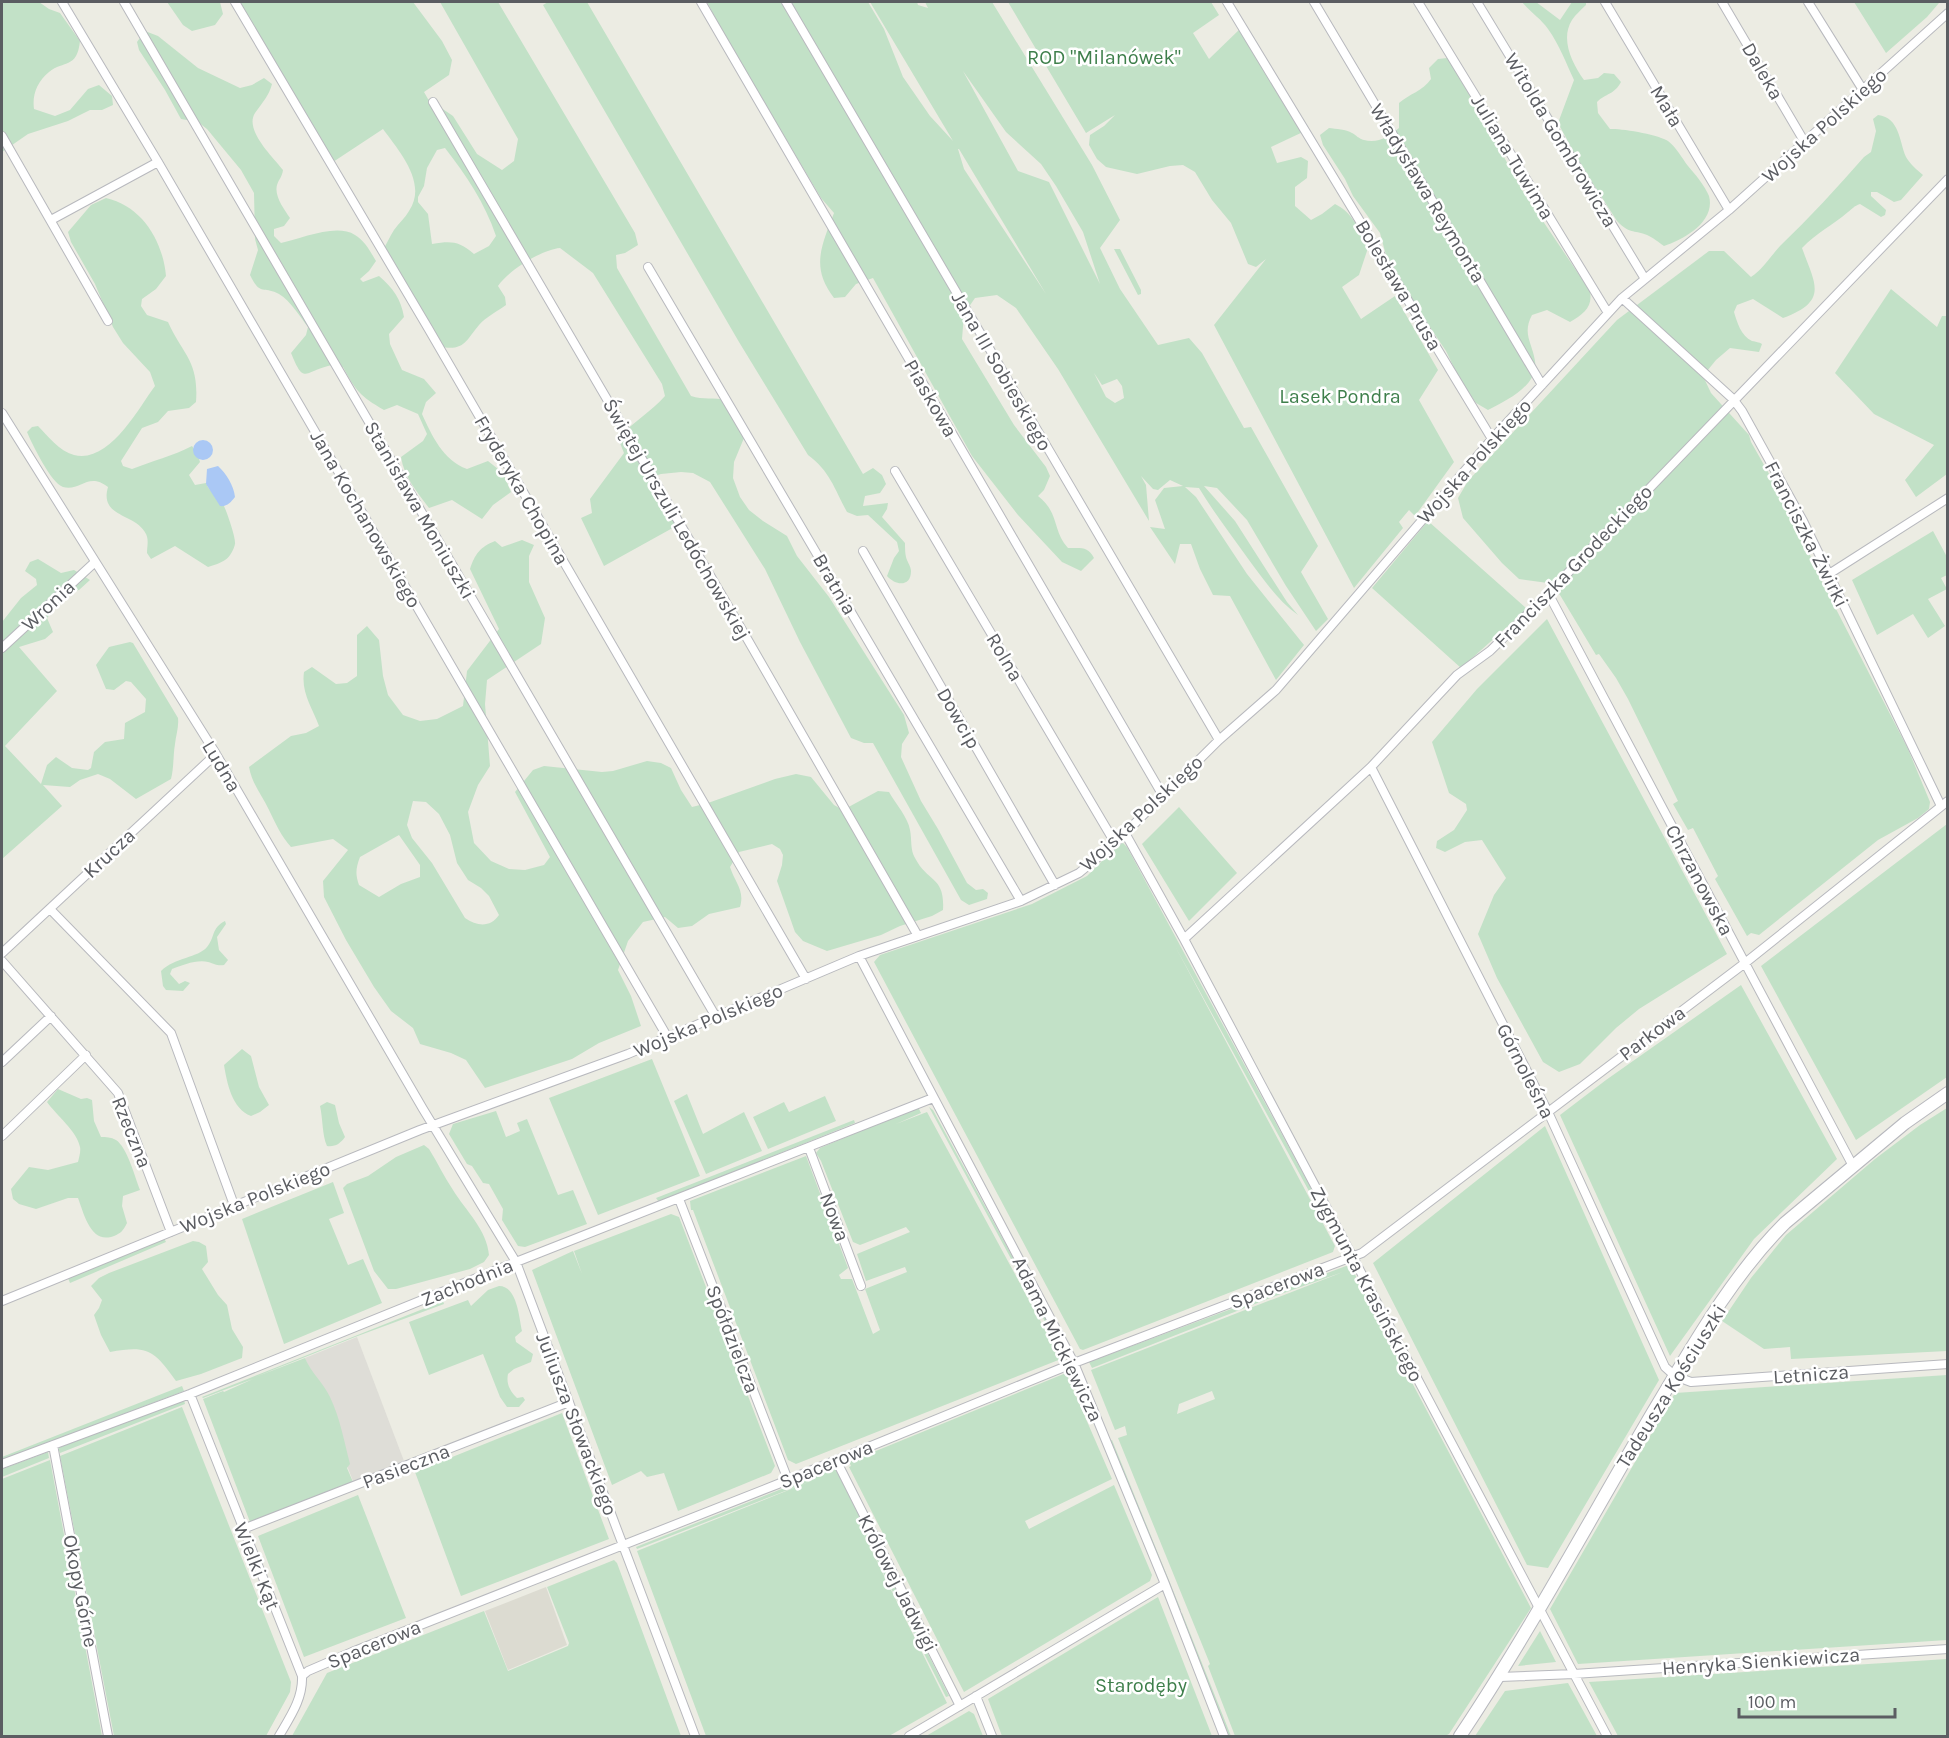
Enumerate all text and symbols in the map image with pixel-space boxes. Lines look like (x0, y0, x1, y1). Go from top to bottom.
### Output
street label: Daleka (1737, 38, 1788, 104)
park label: ROD "Milanówek" (1027, 46, 1181, 69)
street label: Witolda Gombrowicza (1499, 49, 1622, 232)
street label: Wojska Polskiego (1757, 63, 1891, 187)
street label: Mała (1645, 81, 1688, 131)
street label: Juliana Tuwima (1466, 91, 1559, 224)
street label: Władysława Reymonta (1365, 99, 1490, 287)
street label: Bolesława Prusa (1350, 216, 1447, 355)
street label: Jana III Sobieskiego (947, 288, 1056, 455)
street label: Piaskowa (899, 355, 962, 441)
park label: Lasek Pondra (1279, 385, 1401, 408)
street label: Świętej Urszuli Ledóchowskiej (598, 394, 756, 644)
street label: Wojska Polskiego (1412, 394, 1536, 528)
street label: Fryderyka Chopina (469, 411, 574, 569)
street label: Stanisława Moniuszki (359, 417, 480, 603)
street label: Jana Kochanowskiego (305, 426, 426, 612)
street label: Franciszka Żwirki (1760, 457, 1853, 611)
street label: Franciszka Grodeckiego (1490, 480, 1657, 652)
street label: Bratnia (808, 549, 861, 619)
street label: Wronia (17, 575, 80, 636)
street label: Rolna (981, 629, 1028, 685)
street label: Dowcip (932, 684, 985, 753)
street label: Ludna (197, 736, 246, 796)
street label: Wojska Polskiego (1075, 750, 1208, 876)
street label: Chrzanowska (1661, 821, 1738, 940)
street label: Krucza (79, 824, 140, 883)
street label: Wojska Polskiego (630, 979, 786, 1062)
street label: Parkowa (1615, 1001, 1690, 1066)
street label: Górnoleśna (1492, 1020, 1559, 1123)
street label: Rzeczna (107, 1093, 156, 1171)
street label: Wojska Polskiego (177, 1157, 334, 1238)
street label: Zygmunta Krasińskiego (1305, 1183, 1428, 1386)
street label: Nowa (815, 1190, 854, 1245)
street label: Adama Mickiewicza (1008, 1253, 1108, 1426)
street label: Zachodnia (418, 1254, 516, 1311)
street label: Spacerowa (1227, 1257, 1328, 1314)
street label: Spółdzielcza (701, 1282, 764, 1397)
street label: Tadeusza Kościuszki (1612, 1300, 1731, 1472)
street label: Juliusza Słowackiego (531, 1330, 622, 1519)
street label: Letnicza (1772, 1360, 1850, 1389)
street label: Spacerowa (776, 1435, 876, 1494)
street label: Pasieczna (359, 1439, 453, 1494)
street label: Królowej Jadwigi (853, 1511, 942, 1656)
street label: Wielki Kąt (229, 1519, 285, 1614)
street label: Okopy Górne (58, 1533, 103, 1649)
street label: Spacerowa (324, 1615, 424, 1674)
street label: Henryka Sienkiewicza (1661, 1643, 1861, 1680)
park label: Starodęby (1095, 1674, 1187, 1697)
scale bar (1739, 1681, 1895, 1719)
text: 100 m (1748, 1691, 1796, 1713)

